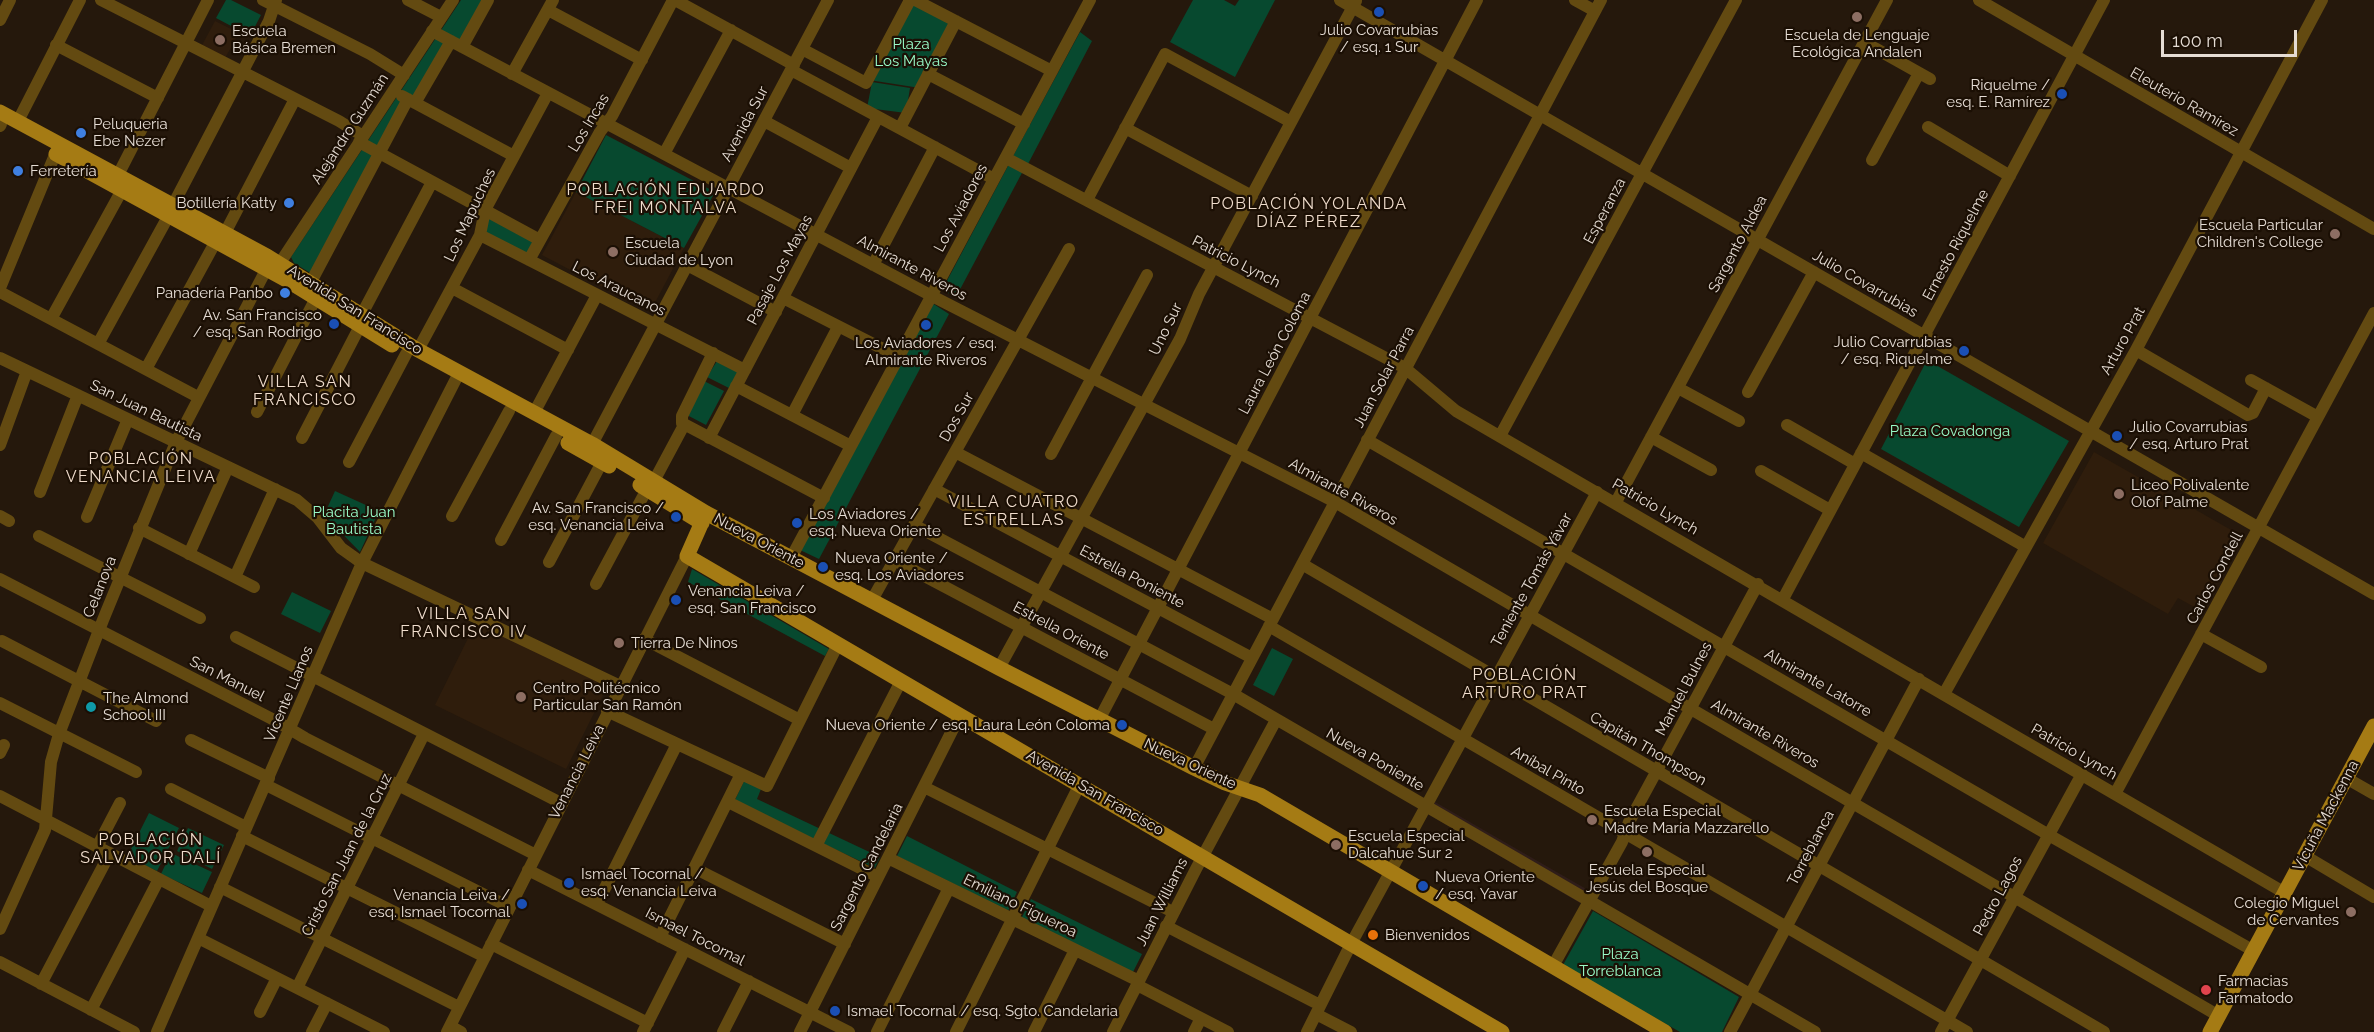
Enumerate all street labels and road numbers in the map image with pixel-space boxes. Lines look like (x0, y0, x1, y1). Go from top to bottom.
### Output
street label: Eleuterio Ramírez (2127, 64, 2241, 140)
street label: Alejandro Guzmán (308, 70, 392, 188)
street label: Avenida Sur (718, 83, 772, 165)
street label: Los Incas (565, 91, 613, 155)
street label: Los Aviadores (930, 161, 992, 255)
street label: Los Mapuches (440, 165, 500, 265)
street label: Esperanza (1580, 175, 1630, 247)
street label: Ernesto Riquelme (1919, 186, 1993, 304)
street label: Sargento Aldea (1705, 192, 1771, 296)
street label: Pasaje Los Mayas (743, 212, 817, 328)
street label: Almirante Riveros (854, 232, 970, 304)
street label: Patricio Lynch (1189, 232, 1283, 292)
street label: Julio Covarrubias (1809, 247, 1921, 321)
street label: Los Araucanos (569, 258, 669, 320)
street label: Avenida San Francisco (284, 261, 426, 359)
street label: Laura León Coloma (1235, 289, 1315, 417)
street label: Uno Sur (1146, 300, 1186, 358)
street label: Arturo Prat (2097, 304, 2149, 378)
street label: Juan Solar Parra (1350, 323, 1418, 431)
street label: San Juan Bautista (87, 376, 205, 446)
street label: Dos Sur (936, 389, 978, 445)
street label: Almirante Riveros (1285, 455, 1401, 529)
street label: Patricio Lynch (1609, 475, 1701, 539)
street label: Nueva Oriente (711, 510, 807, 572)
street label: Teniente Tomás Yávar (1488, 510, 1576, 650)
street label: Carlos Condell (2183, 529, 2247, 627)
street label: Estrella Poniente (1076, 542, 1188, 612)
street label: Celanova (80, 554, 120, 620)
street label: Estrella Oriente (1010, 598, 1112, 664)
street label: Manuel Bulnes (1652, 639, 1716, 739)
street label: Vicente Llanos (261, 643, 317, 745)
street label: Almirante Latorre (1761, 645, 1875, 721)
street label: San Manuel (187, 652, 267, 706)
street label: Almirante Riveros (1708, 696, 1822, 772)
street label: Capitán Thompson (1587, 708, 1709, 790)
street label: Patricio Lynch (2028, 720, 2120, 784)
street label: Venancia Leiva (545, 722, 609, 822)
street label: Nueva Poniente (1323, 725, 1427, 795)
street label: Nueva Oriente (1141, 735, 1239, 793)
street label: Aníbal Pinto (1508, 743, 1588, 799)
street label: Avenida San Francisco (1023, 746, 1167, 840)
street label: Vicuña Mackenna (2289, 758, 2363, 874)
street label: Cristo San Juan de la Cruz (298, 771, 396, 939)
street label: Sargento Candelaria (827, 800, 907, 934)
street label: Torreblanca (1784, 808, 1838, 888)
street label: Pedro Lagos (1970, 853, 2026, 939)
street label: Juan Williams (1132, 855, 1192, 949)
street label: Emiliano Figueroa (960, 871, 1080, 941)
street label: Ismael Tocornal (642, 904, 748, 970)

